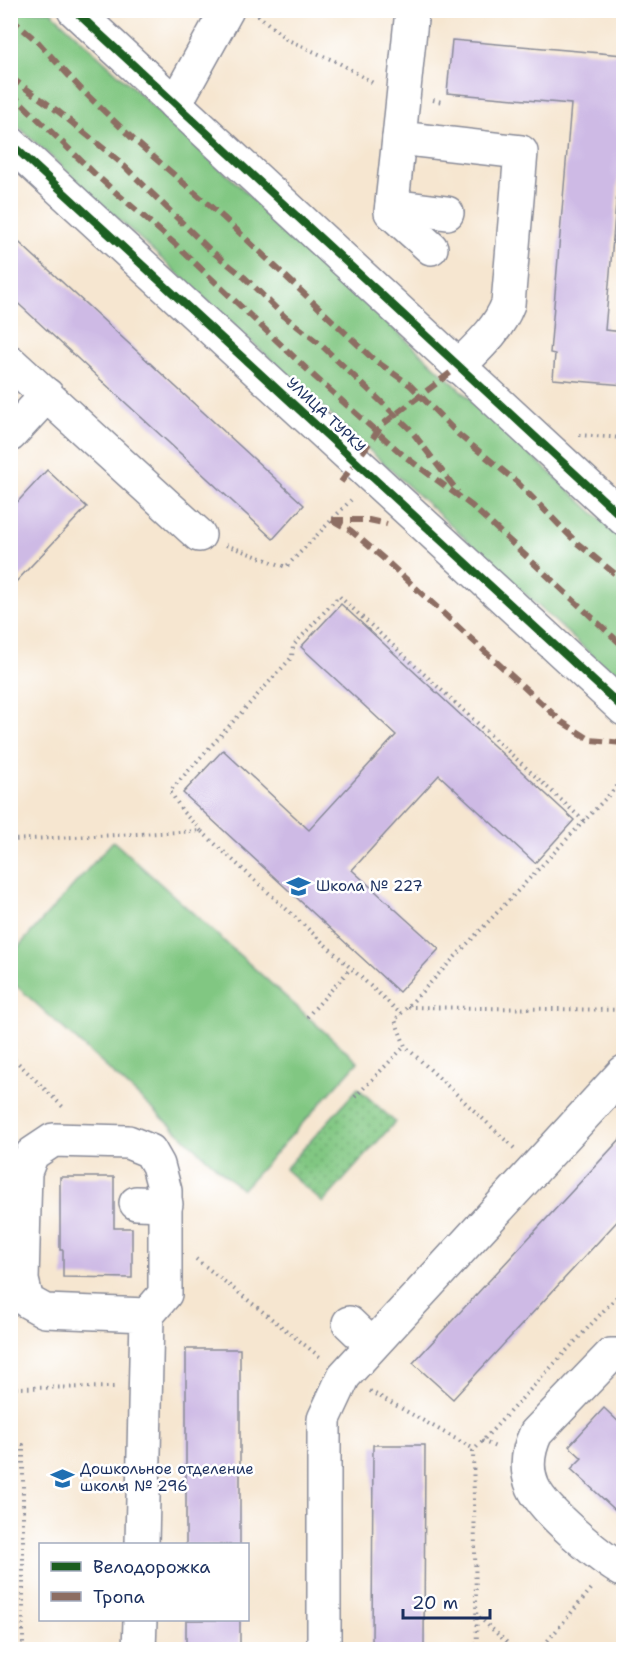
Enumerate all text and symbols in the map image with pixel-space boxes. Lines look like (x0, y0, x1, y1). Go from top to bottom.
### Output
street label: УЛИЦА ТУРКУ (282, 373, 370, 457)
school or university icon: Школа № 227 (285, 873, 311, 899)
place label: Школа № 227 (316, 876, 423, 896)
place label: Дошкольное отделение школы № 296 (80, 1459, 254, 1496)
school or university icon: Дошкольное отделение школы № 296 (49, 1465, 75, 1491)
legend (39, 1543, 249, 1621)
text: Велодорожка (93, 1555, 211, 1579)
scale bar (403, 1582, 490, 1620)
text: Тропа (93, 1585, 145, 1609)
text: 20 m (412, 1591, 458, 1615)

